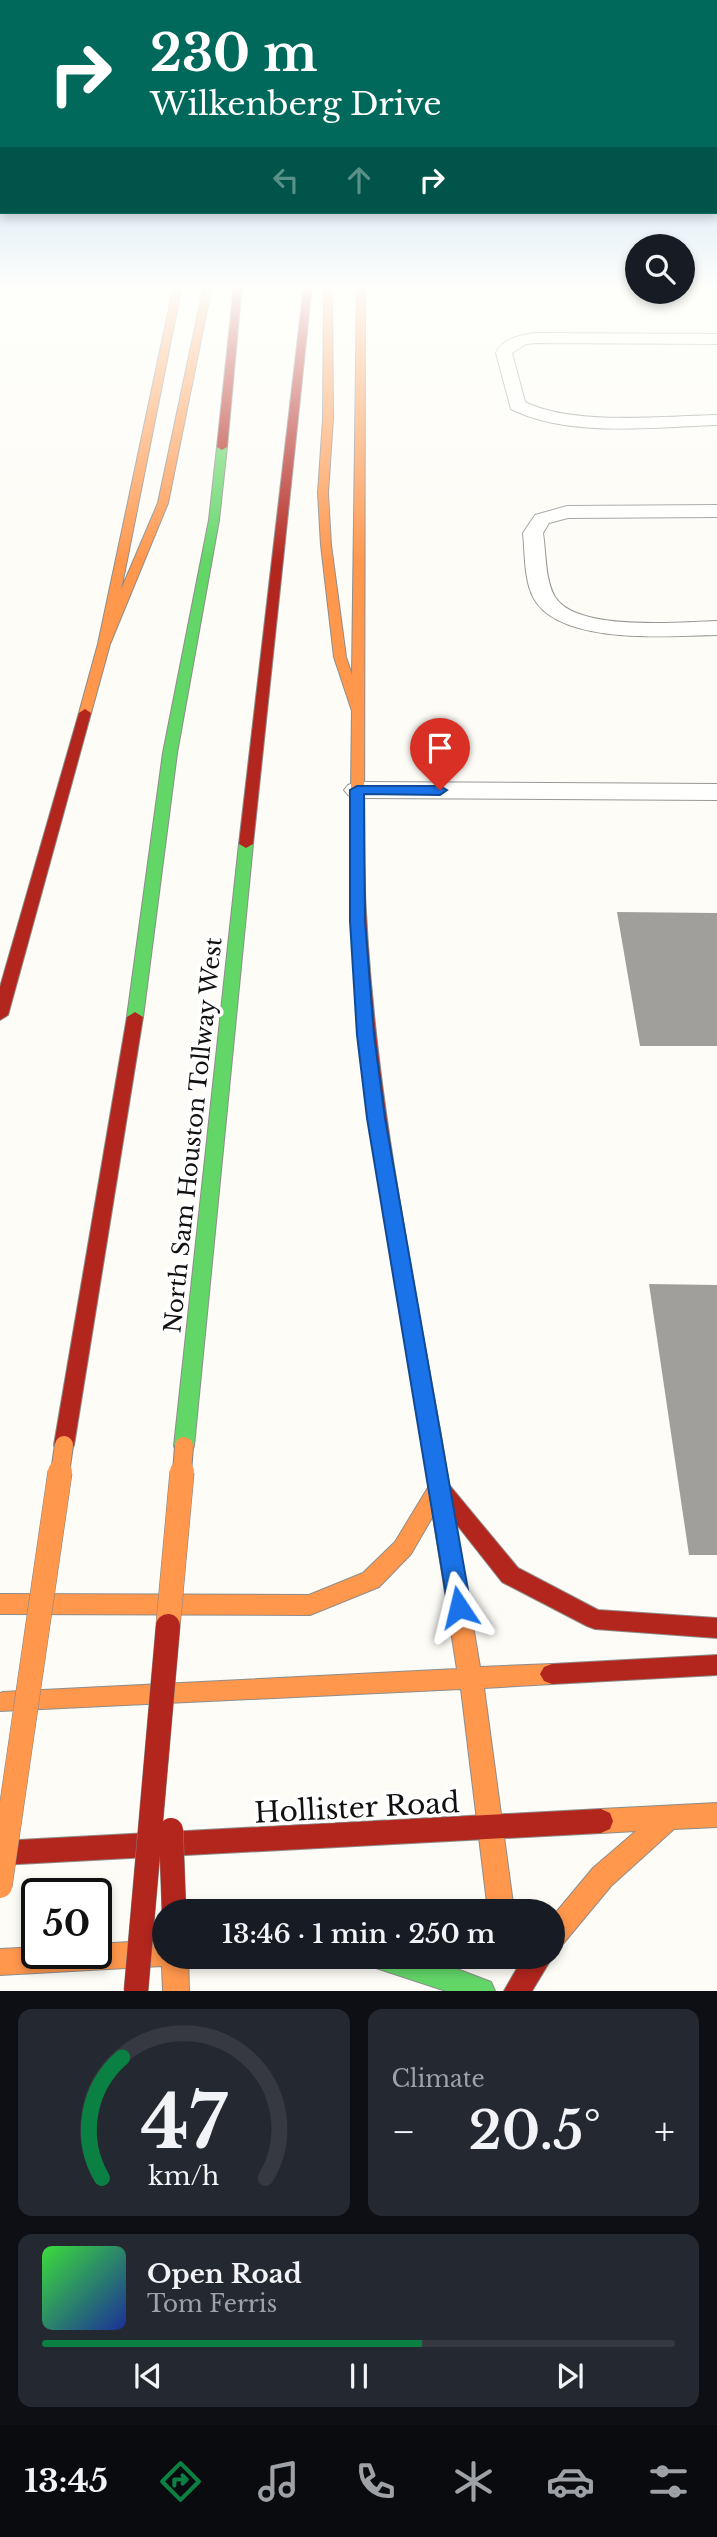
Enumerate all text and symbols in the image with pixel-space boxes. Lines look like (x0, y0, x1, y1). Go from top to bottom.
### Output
text: 230 m (150, 23, 317, 84)
icon: right (35, 28, 126, 119)
text: Wilkenberg Drive (150, 84, 442, 124)
icon: left (267, 161, 305, 199)
icon: ahead (340, 161, 378, 199)
icon: right (413, 161, 451, 199)
map controls (625, 234, 695, 304)
button: search (625, 234, 695, 304)
pin (410, 718, 470, 790)
icon: arrive (421, 729, 459, 767)
street label: North Sam Houston Tollway West (158, 935, 228, 1334)
position arrow (422, 1570, 496, 1644)
street label: Hollister Road (253, 1785, 461, 1831)
speed limit sign: 50 (21, 1878, 112, 1969)
text: 13:46 · 1 min · 250 m (222, 1918, 495, 1950)
text: Climate (392, 2065, 485, 2093)
text: 47 (141, 2078, 228, 2169)
text: 20.5° (469, 2099, 601, 2163)
text: − (392, 2108, 416, 2155)
text: + (654, 2108, 675, 2155)
text: km/h (148, 2161, 219, 2192)
text: Open Road (147, 2258, 302, 2290)
text: Tom Ferris (147, 2290, 277, 2318)
icon: previous (129, 2357, 167, 2395)
icon: pause (340, 2357, 378, 2395)
icon: next (551, 2357, 589, 2395)
icon: directions (156, 2457, 205, 2506)
icon: music (254, 2457, 303, 2506)
icon: phone (351, 2457, 400, 2506)
icon: climate (449, 2457, 498, 2506)
icon: car (546, 2457, 595, 2506)
icon: filters (644, 2457, 693, 2506)
text: 13:45 (24, 2461, 108, 2501)

